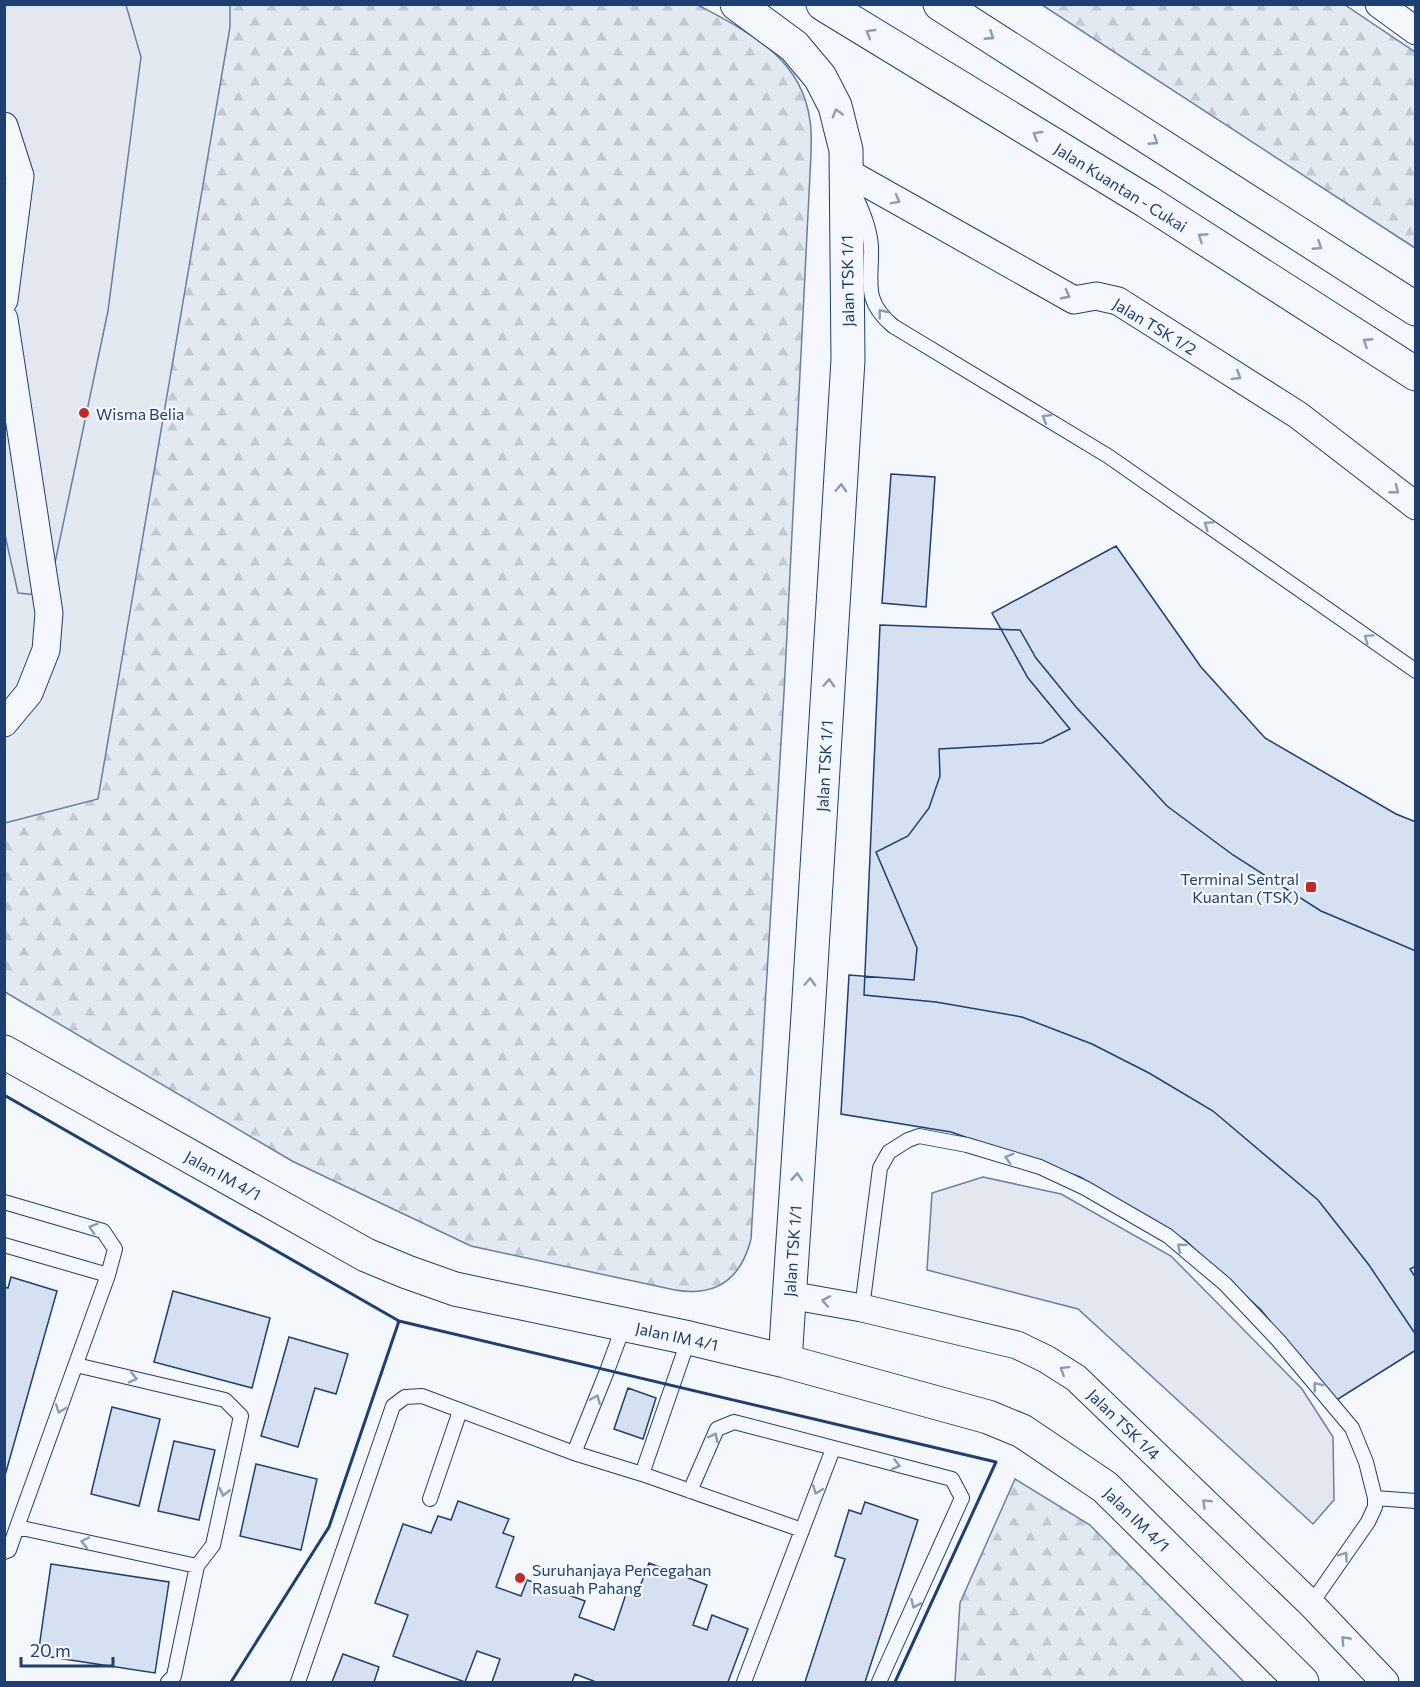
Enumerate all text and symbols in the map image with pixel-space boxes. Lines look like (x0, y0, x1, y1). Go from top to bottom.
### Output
one-way arrow (866, 28, 876, 40)
one-way arrow (983, 29, 994, 40)
one-way arrow (832, 108, 844, 119)
one-way arrow (1032, 131, 1043, 142)
one-way arrow (1147, 134, 1158, 145)
street label: Jalan Kuantan - Cukai (1051, 138, 1191, 236)
one-way arrow (890, 192, 900, 204)
one-way arrow (1198, 233, 1209, 244)
street label: Jalan TSK 1/1 (837, 235, 857, 327)
one-way arrow (1312, 239, 1323, 250)
one-way arrow (1060, 288, 1070, 299)
street label: Jalan TSK 1/2 (1110, 294, 1200, 358)
one-way arrow (878, 309, 889, 320)
one-way arrow (1362, 339, 1373, 350)
one-way arrow (1231, 369, 1241, 381)
place label: Wisma Belia (96, 404, 184, 423)
marker: Wisma Belia (77, 406, 91, 420)
one-way arrow (1042, 413, 1052, 425)
one-way arrow (1388, 482, 1399, 493)
one-way arrow (834, 484, 847, 493)
one-way arrow (1204, 521, 1215, 532)
one-way arrow (1363, 634, 1374, 645)
one-way arrow (822, 678, 835, 687)
street label: Jalan TSK 1/1 (812, 720, 836, 812)
place label: Terminal Sentral Kuantan (TSK) (1180, 869, 1299, 906)
marker: Terminal Sentral Kuantan (TSK) (1304, 880, 1318, 894)
one-way arrow (804, 978, 817, 987)
street label: Jalan IM 4/1 (182, 1146, 264, 1204)
one-way arrow (1004, 1153, 1015, 1165)
one-way arrow (791, 1172, 804, 1181)
street label: Jalan TSK 1/1 (779, 1204, 805, 1298)
one-way arrow (88, 1223, 99, 1235)
one-way arrow (1177, 1243, 1188, 1254)
one-way arrow (821, 1295, 831, 1308)
street label: Jalan IM 4/1 (634, 1318, 720, 1354)
one-way arrow (1060, 1365, 1070, 1377)
one-way arrow (128, 1371, 138, 1384)
one-way arrow (1314, 1382, 1325, 1393)
street label: Jalan TSK 1/4 (1084, 1385, 1164, 1464)
one-way arrow (589, 1395, 601, 1406)
one-way arrow (55, 1403, 67, 1414)
one-way arrow (707, 1433, 718, 1444)
one-way arrow (891, 1457, 901, 1470)
street label: Jalan IM 4/1 (1100, 1483, 1174, 1555)
one-way arrow (812, 1484, 825, 1494)
one-way arrow (219, 1487, 232, 1497)
one-way arrow (1202, 1499, 1213, 1510)
one-way arrow (80, 1536, 90, 1549)
one-way arrow (1337, 1552, 1348, 1563)
place label: Suruhanjaya Pencegahan Rasuah Pahang (532, 1560, 712, 1597)
marker: Suruhanjaya Pencegahan Rasuah Pahang (513, 1571, 527, 1585)
one-way arrow (910, 1597, 922, 1608)
scale bar (21, 1630, 112, 1668)
one-way arrow (1341, 1636, 1352, 1647)
text: 20 m (30, 1639, 71, 1661)

